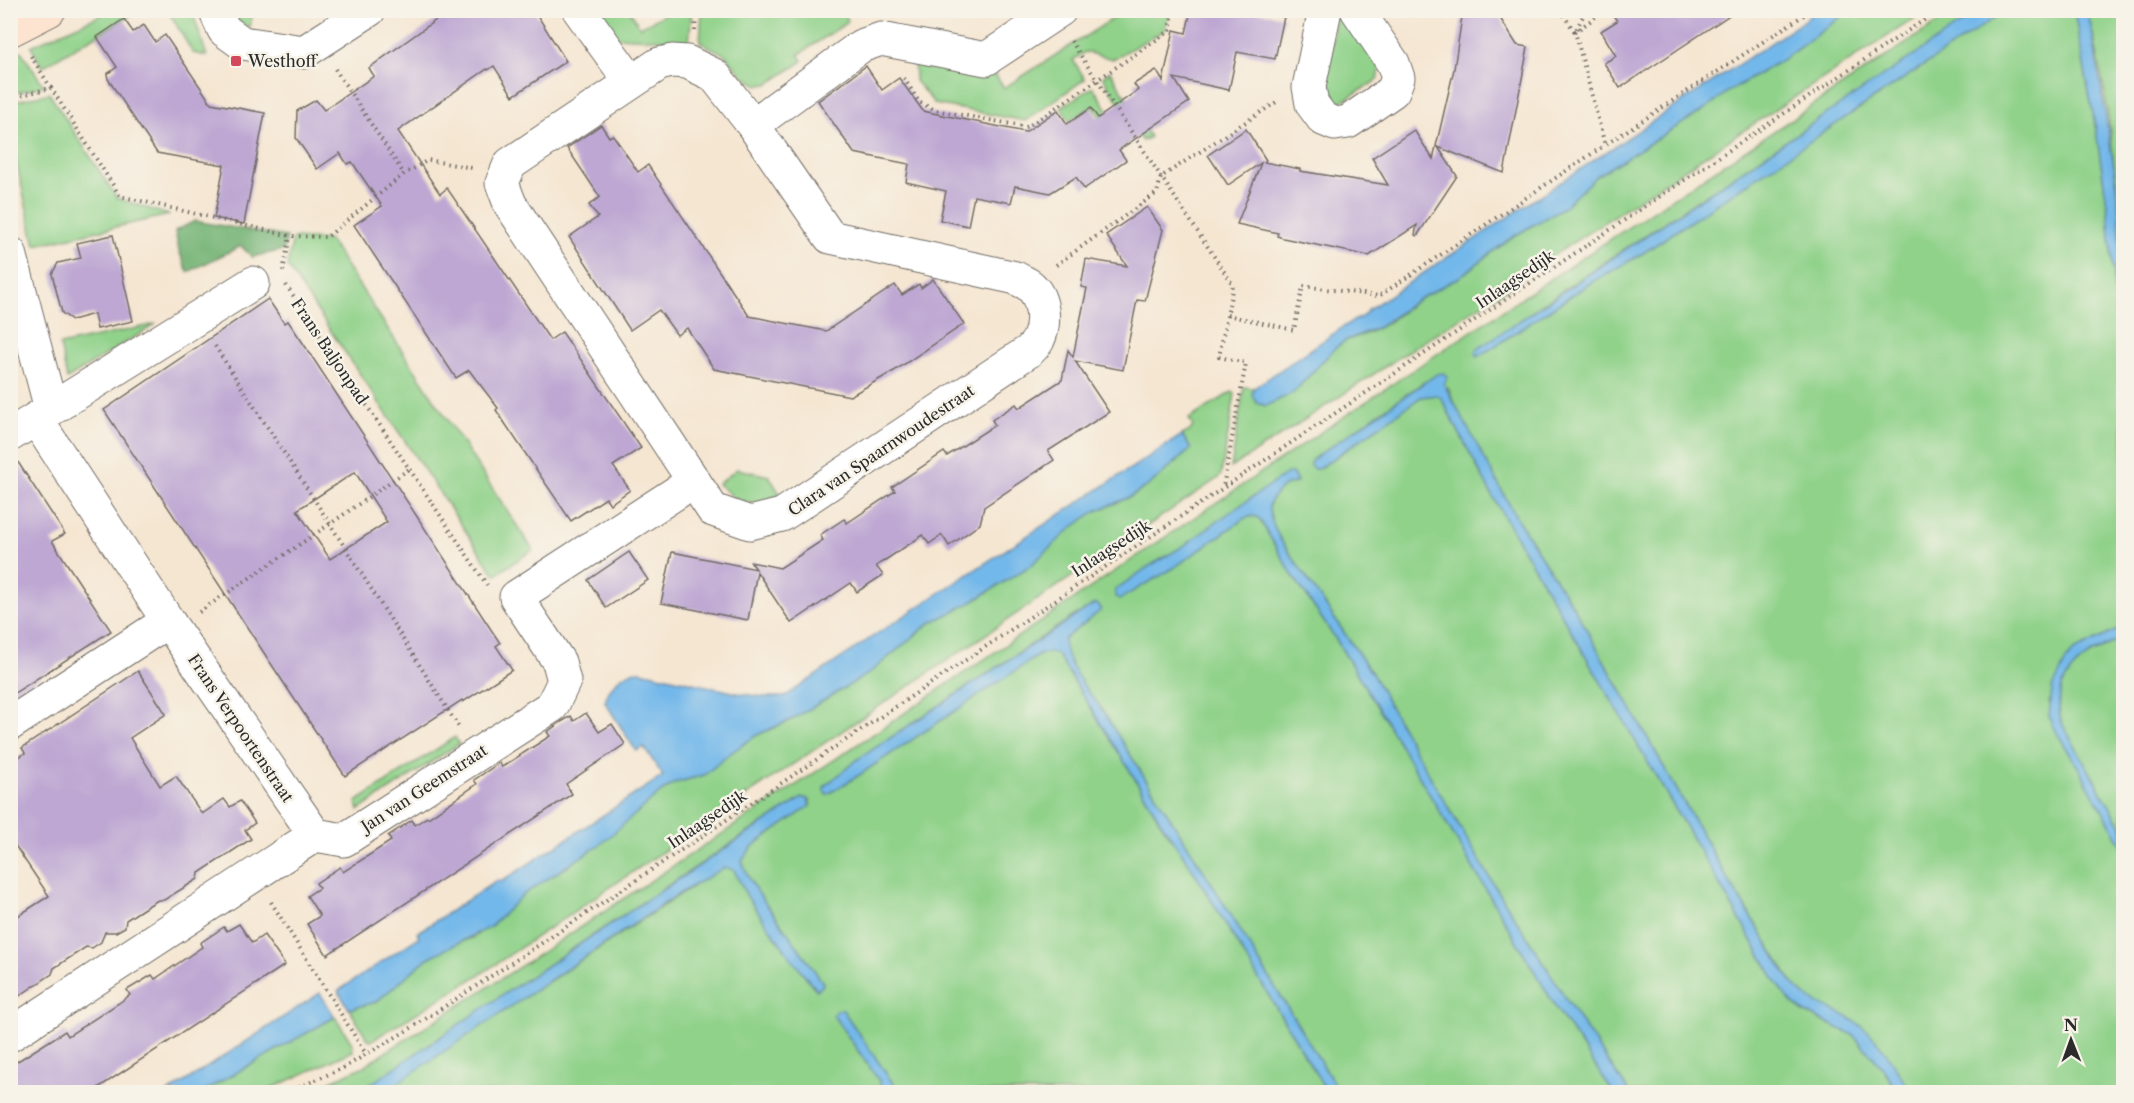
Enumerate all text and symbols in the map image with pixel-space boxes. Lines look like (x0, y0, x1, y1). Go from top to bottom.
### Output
place label: Westhoff (247, 51, 318, 71)
marker: Westhoff (229, 54, 243, 68)
street label: Inlaagsedijk (1472, 245, 1559, 313)
street label: Frans Baljonpad (287, 294, 373, 408)
street label: Clara van Spaarnwoudestraat (784, 380, 978, 520)
street label: Inlaagsedijk (1068, 515, 1155, 581)
street label: Frans Verpoortenstraat (184, 650, 298, 806)
street label: Jan van Geemstraat (355, 740, 491, 838)
street label: Inlaagsedijk (664, 785, 751, 853)
north arrow (2041, 1010, 2101, 1070)
text: N (2064, 1015, 2078, 1035)

